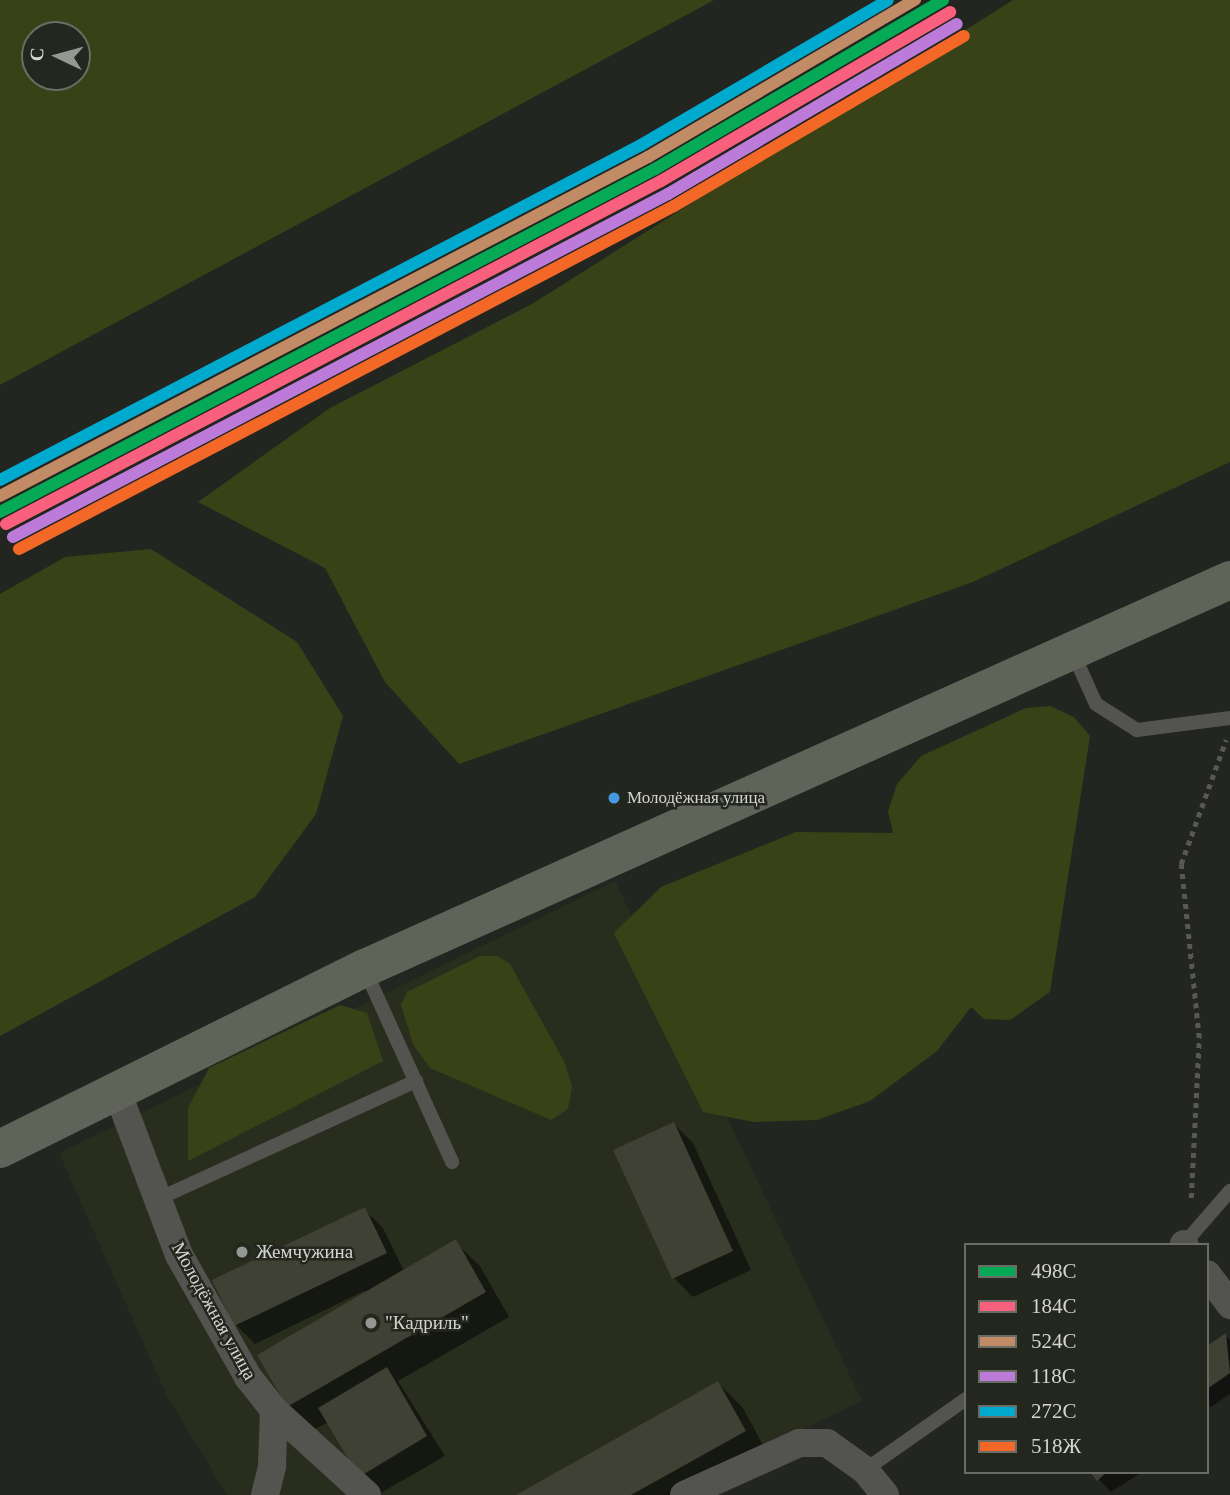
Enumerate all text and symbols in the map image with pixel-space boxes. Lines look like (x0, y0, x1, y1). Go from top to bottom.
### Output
north arrow (21, 21, 91, 91)
text: С (26, 47, 48, 62)
place label: Молодёжная улица (627, 788, 765, 808)
marker: Молодёжная улица (607, 791, 621, 805)
street label: Молодёжная улица (167, 1238, 261, 1384)
place label: Жемчужина (256, 1241, 353, 1263)
legend (964, 1243, 1209, 1474)
marker: Жемчужина (234, 1244, 250, 1260)
text: 498С (1031, 1259, 1077, 1283)
text: 184С (1031, 1294, 1077, 1318)
place label: "Кадриль" (385, 1312, 469, 1334)
marker: "Кадриль" (363, 1315, 379, 1331)
text: 524С (1031, 1329, 1077, 1353)
text: 118С (1031, 1364, 1076, 1388)
text: 272С (1031, 1399, 1077, 1423)
text: 518Ж (1031, 1434, 1081, 1458)

